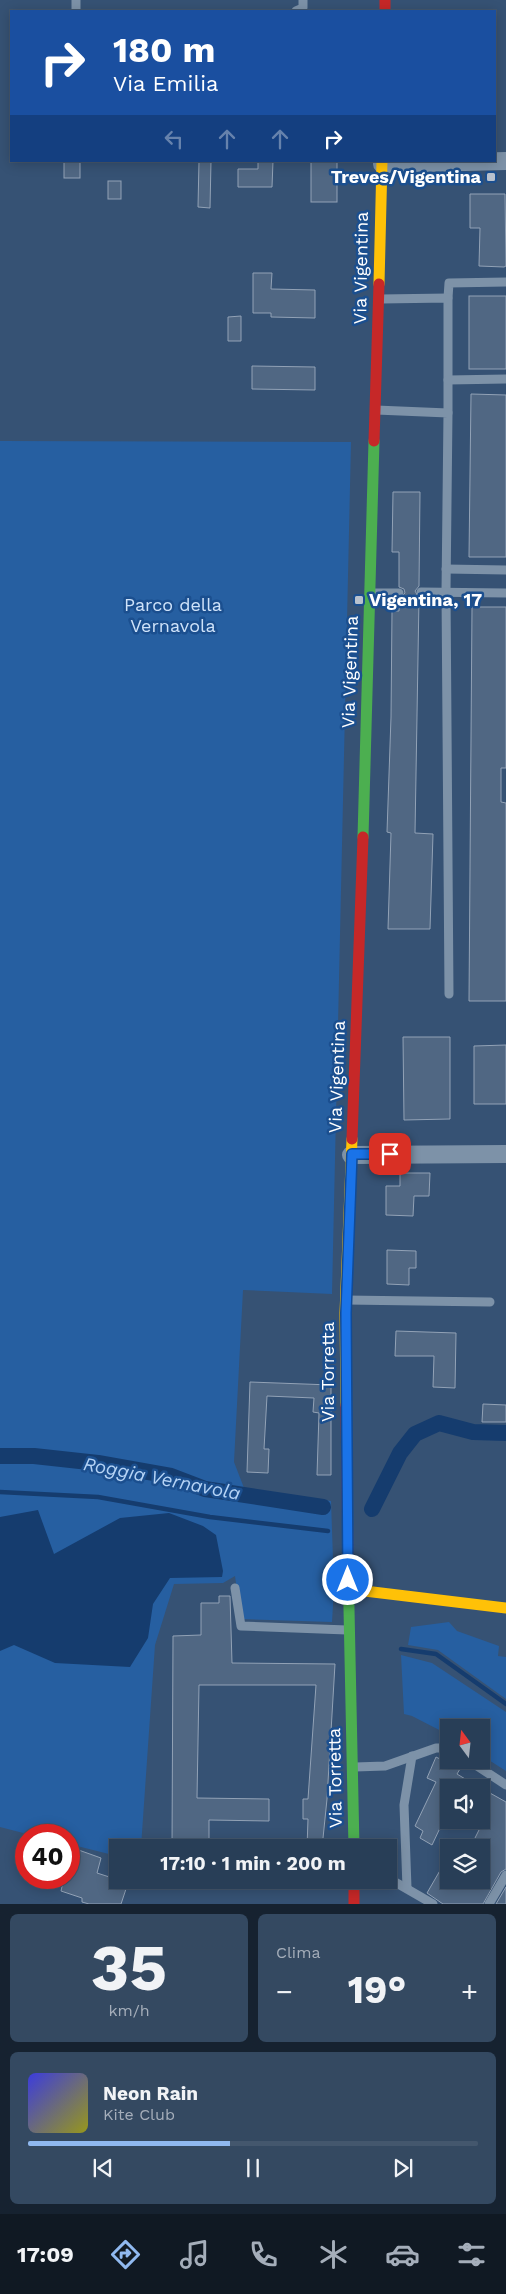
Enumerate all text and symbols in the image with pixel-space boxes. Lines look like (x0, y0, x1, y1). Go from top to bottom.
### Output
text: 180 m (113, 29, 216, 71)
icon: right (30, 30, 95, 95)
text: Via Emilia (113, 71, 218, 96)
icon: left (160, 125, 188, 153)
icon: ahead (213, 125, 241, 153)
icon: ahead (266, 125, 294, 153)
icon: right (319, 125, 347, 153)
place label: Treves/Vigentina (331, 166, 482, 187)
marker: Treves/Vigentina (485, 171, 497, 183)
street label: Via Vigentina (349, 211, 372, 325)
place label: Vigentina, 17 (369, 589, 482, 610)
park label: Parco della Vernavola (124, 594, 222, 636)
marker: Vigentina, 17 (353, 594, 365, 606)
street label: Via Vigentina (337, 615, 362, 729)
street label: Via Vigentina (324, 1020, 349, 1134)
pin (369, 1133, 411, 1175)
icon: arrive (376, 1140, 404, 1168)
street label: Via Torretta (317, 1322, 338, 1422)
water label: Roggia Vernavola (81, 1452, 243, 1505)
position arrow (321, 1553, 373, 1605)
north arrow (440, 1719, 490, 1769)
map controls (440, 1719, 490, 1889)
street label: Via Torretta (323, 1728, 346, 1828)
button: sound (440, 1779, 490, 1829)
speed limit sign: 40 (15, 1824, 80, 1889)
button: layers (440, 1839, 490, 1889)
text: 17:10 · 1 min · 200 m (160, 1852, 346, 1875)
text: 35 (91, 1930, 167, 2006)
text: Clima (276, 1943, 320, 1962)
text: 19° (348, 1968, 406, 2012)
text: − (276, 1975, 293, 2008)
text: + (461, 1975, 478, 2008)
text: km/h (108, 2001, 150, 2020)
text: Neon Rain (103, 2082, 198, 2105)
text: Kite Club (103, 2105, 175, 2124)
icon: previous (89, 2154, 117, 2182)
icon: pause (239, 2154, 267, 2182)
icon: next (389, 2154, 417, 2182)
icon: directions (108, 2237, 143, 2272)
icon: music (177, 2237, 212, 2272)
icon: phone (246, 2237, 281, 2272)
icon: climate (316, 2237, 351, 2272)
icon: car (385, 2237, 420, 2272)
icon: filters (454, 2237, 489, 2272)
text: 17:09 (17, 2242, 74, 2267)

